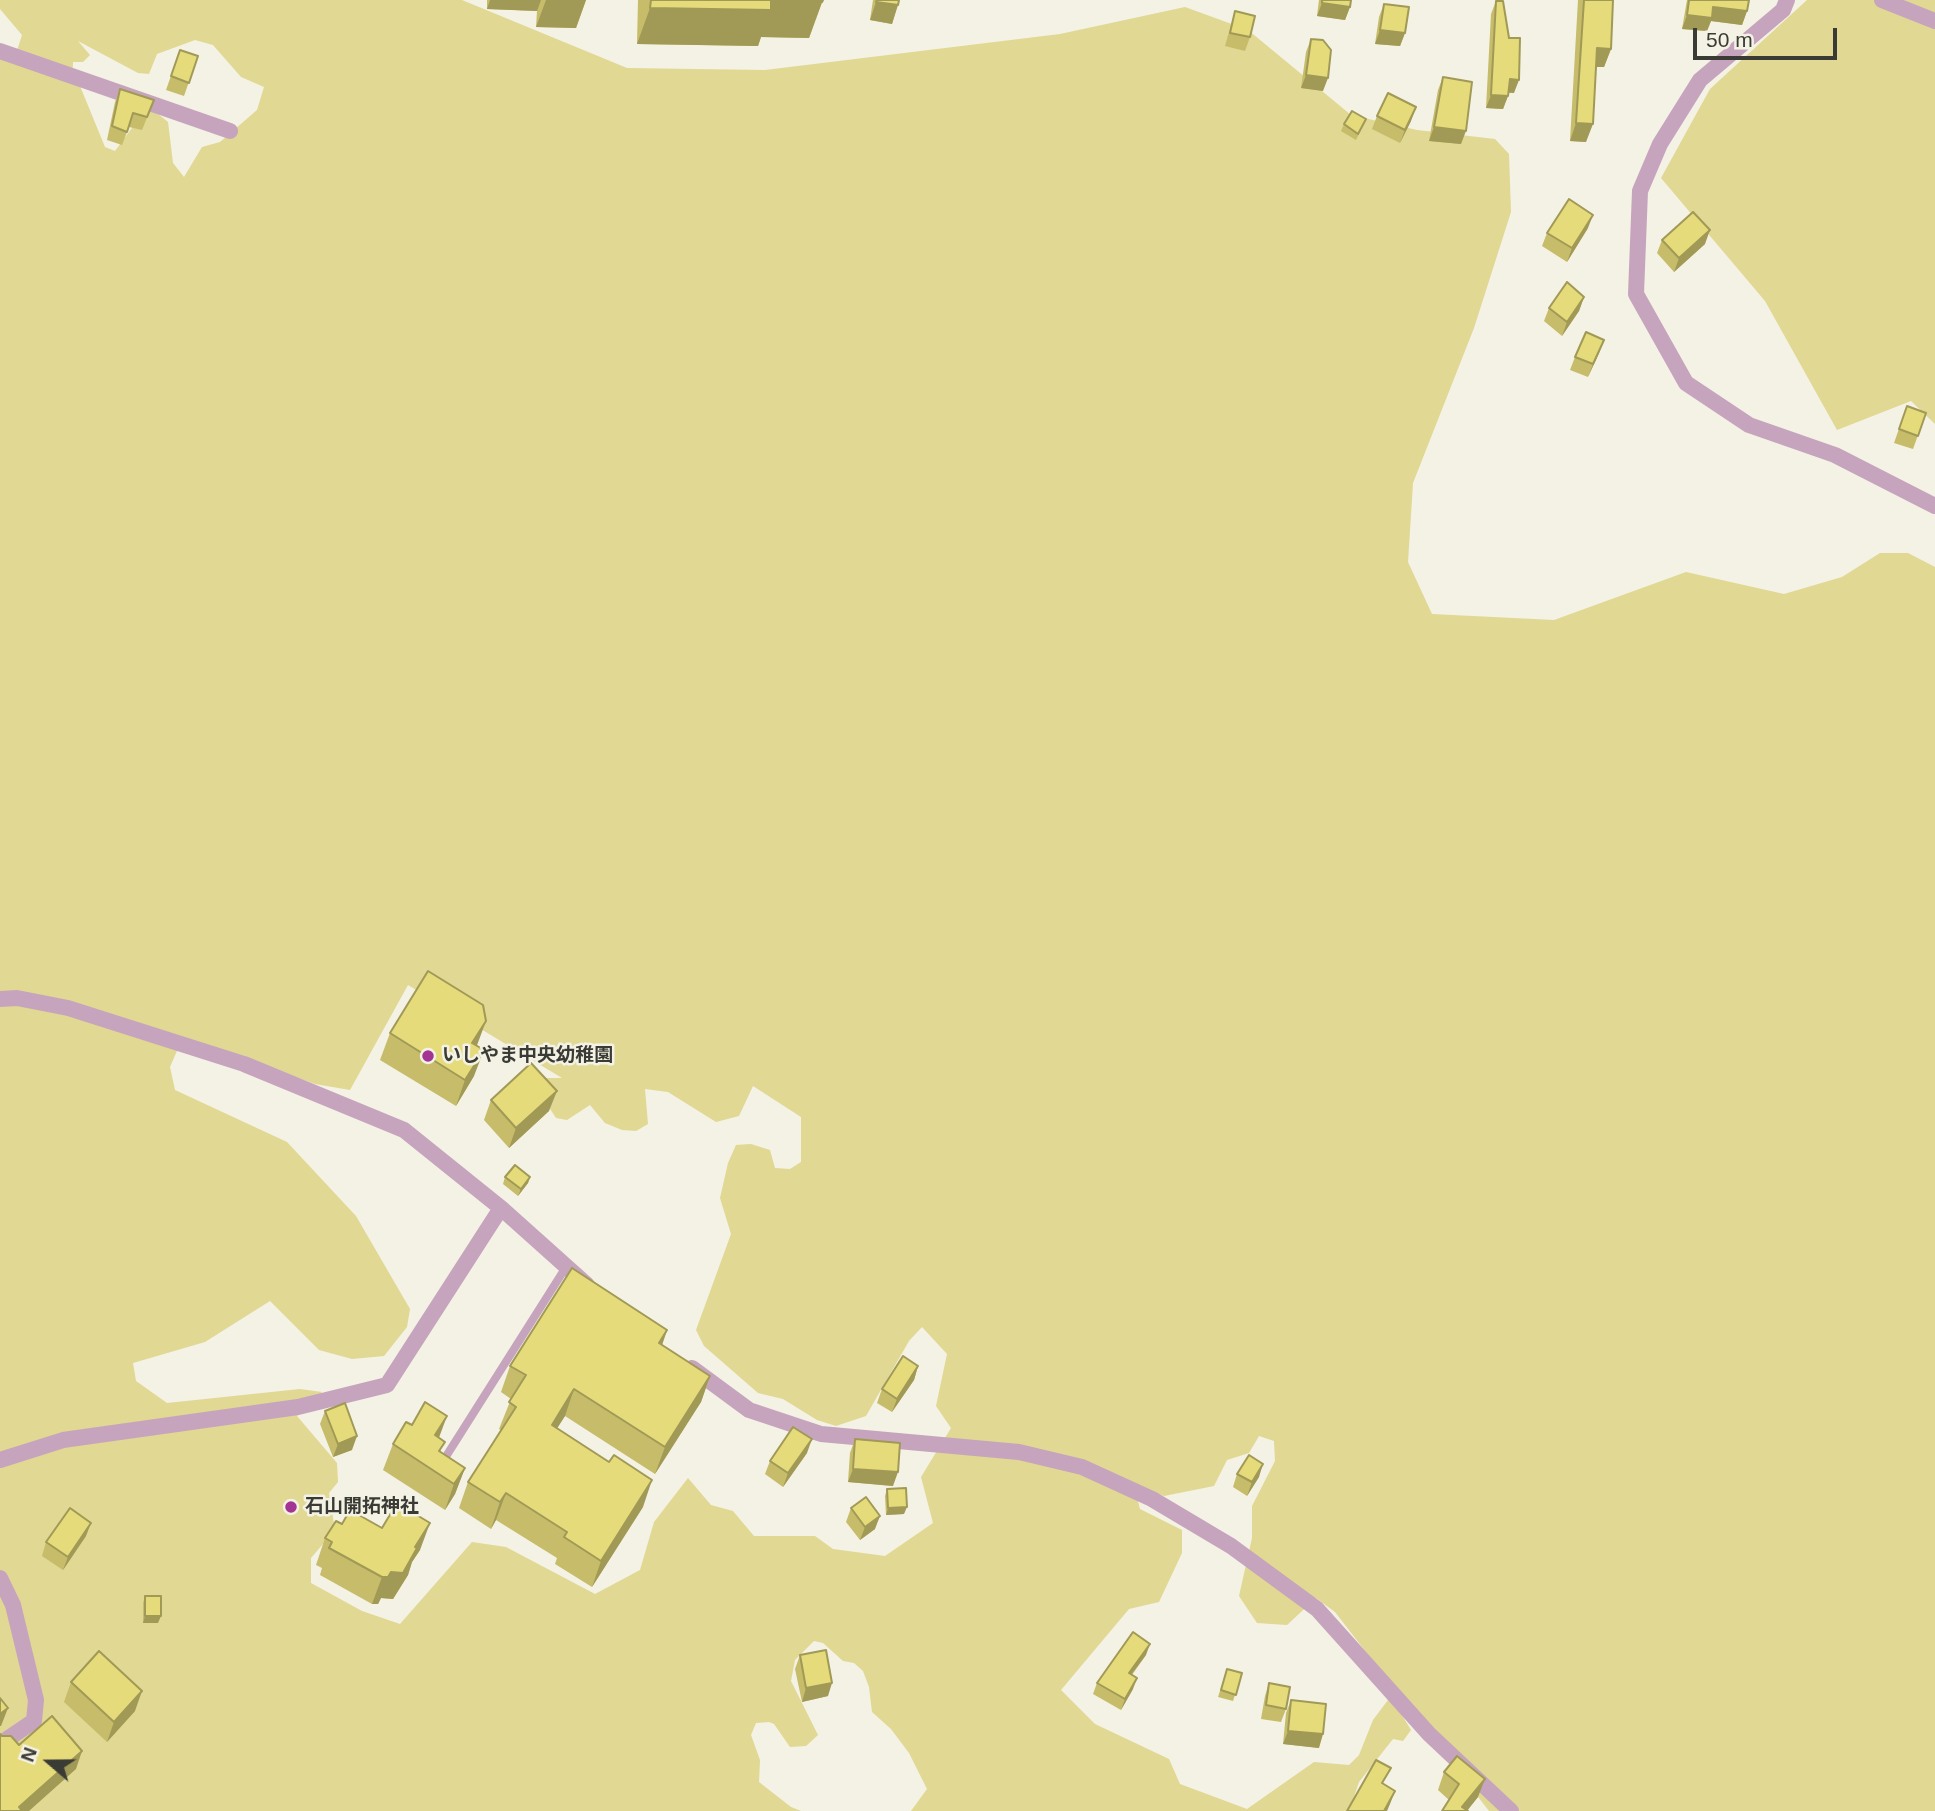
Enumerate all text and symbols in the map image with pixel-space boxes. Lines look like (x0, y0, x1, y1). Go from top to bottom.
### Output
scale bar (1697, 14, 1840, 58)
text: 50 m (1706, 28, 1753, 51)
place label: いしやま中央幼稚園 (442, 1045, 613, 1067)
marker: いしやま中央幼稚園 (420, 1048, 436, 1064)
place label: 石山開拓神社 (305, 1496, 419, 1518)
marker: 石山開拓神社 (283, 1499, 299, 1515)
north arrow (14, 1727, 84, 1797)
text: N (17, 1745, 41, 1765)

